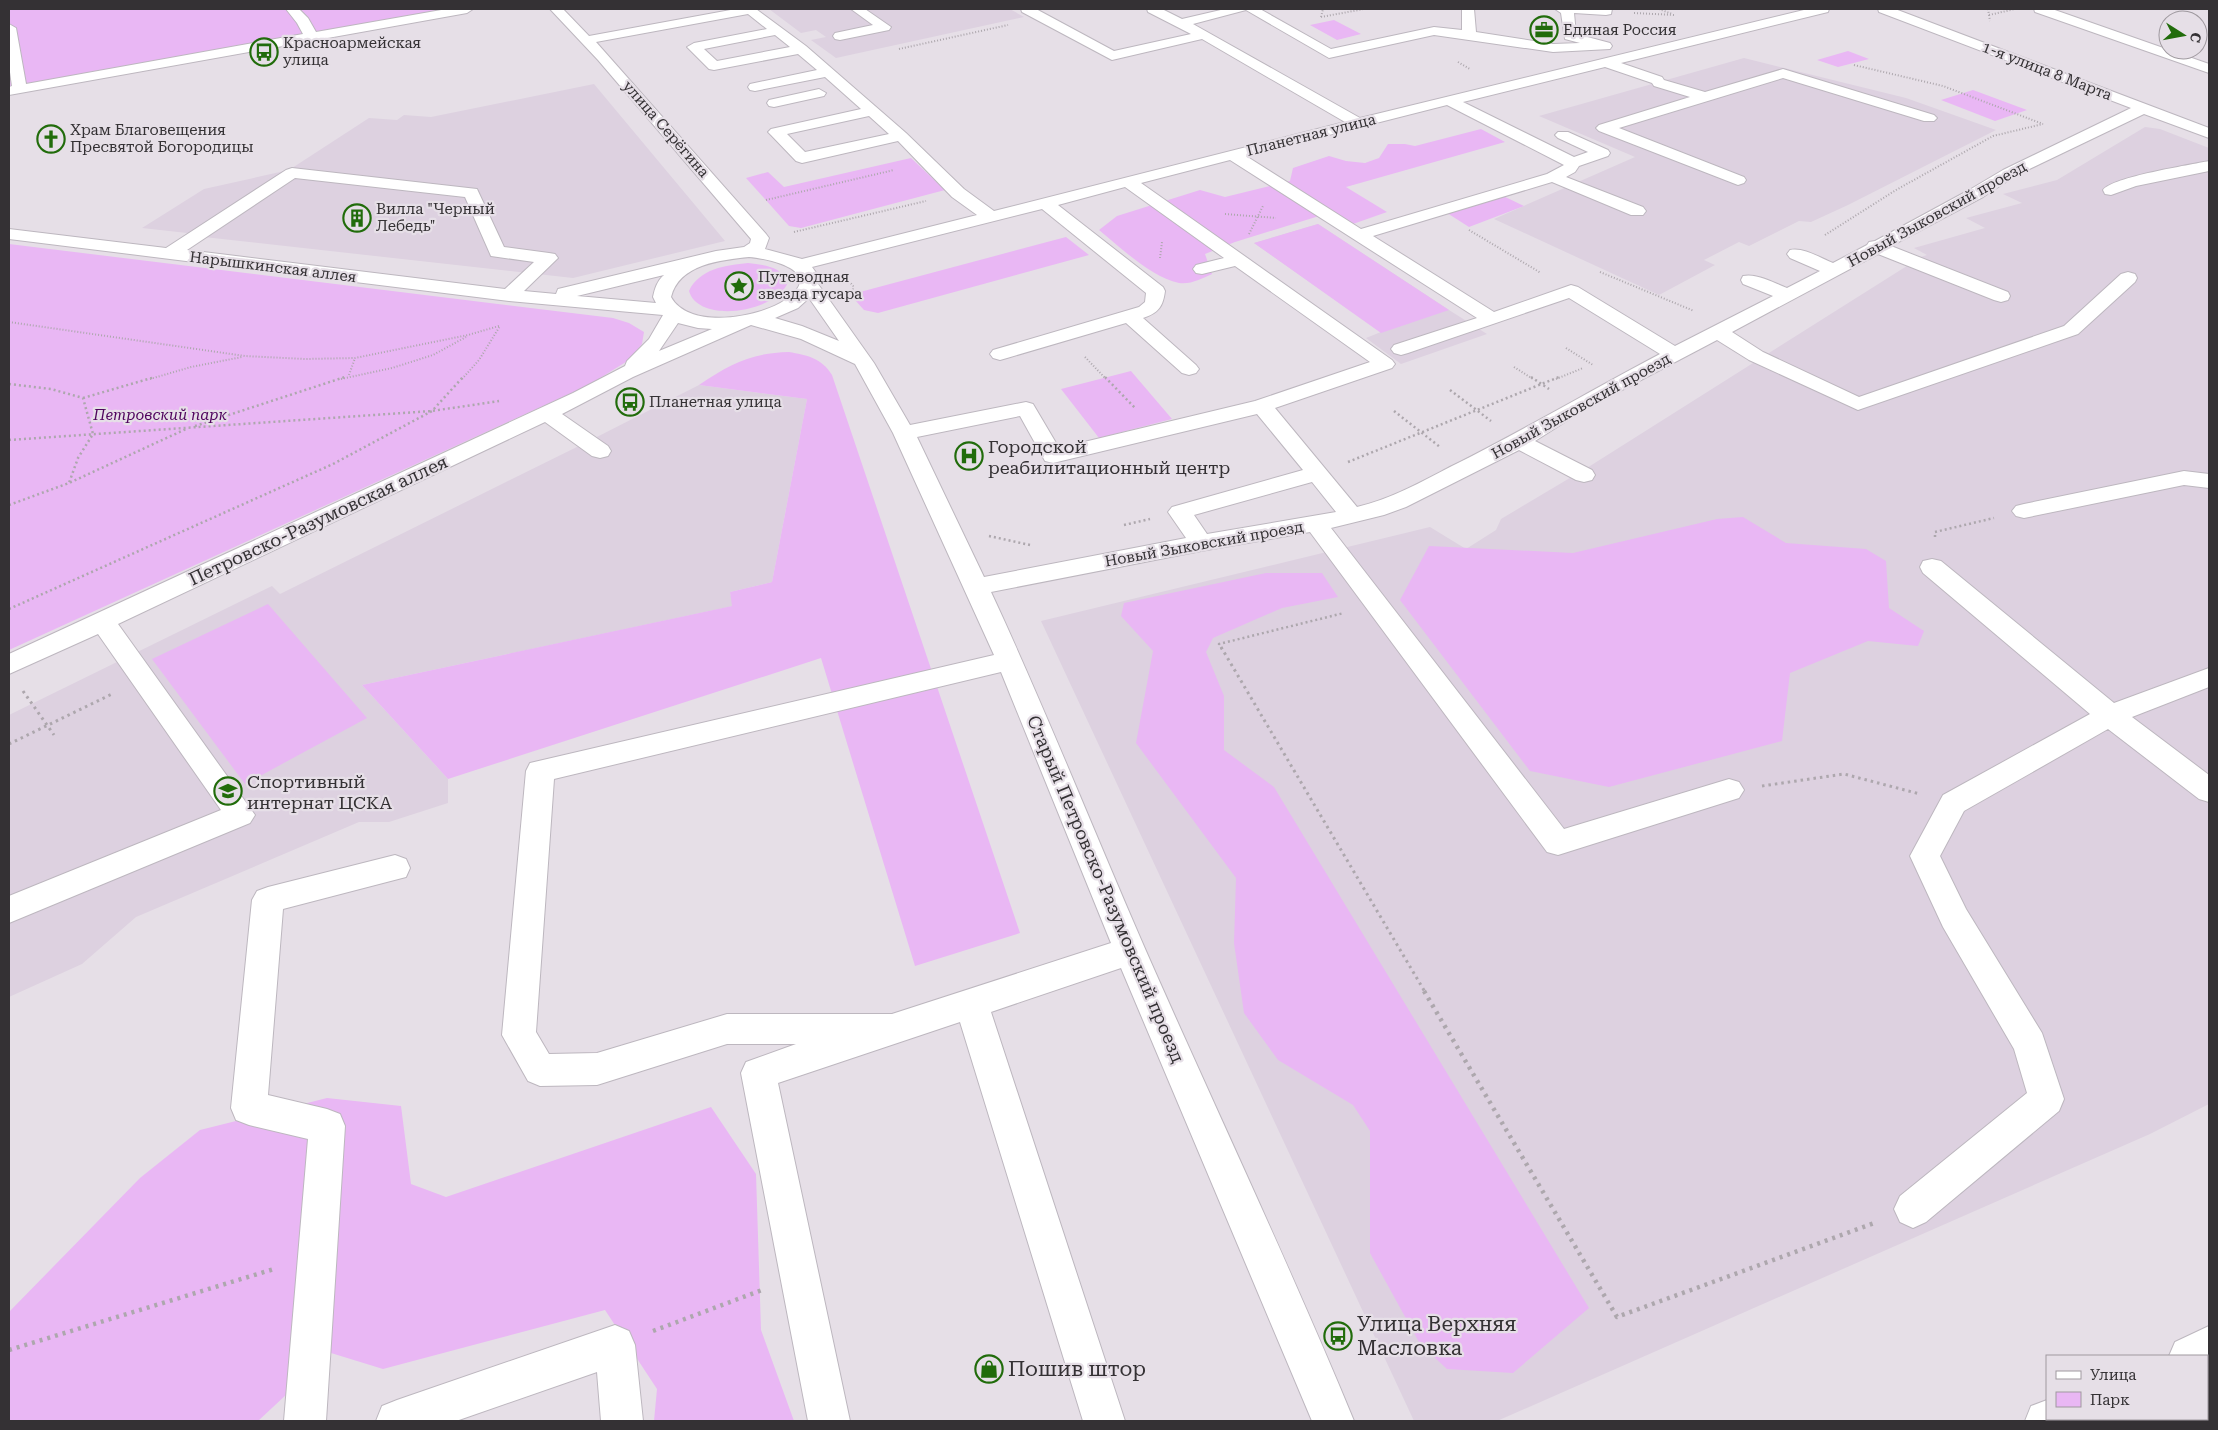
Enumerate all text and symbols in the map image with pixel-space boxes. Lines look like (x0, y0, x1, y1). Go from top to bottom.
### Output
north arrow (2158, 10, 2208, 60)
office icon: Единая Россия (1529, 15, 1559, 45)
place label: Единая Россия (1563, 21, 1676, 39)
text: С (2187, 31, 2205, 44)
place label: Красноармейская улица (283, 34, 421, 69)
bus stop icon: Красноармейская улица (249, 37, 279, 67)
street label: 1-я улица 8 Марта (1980, 38, 2114, 104)
street label: улица Серёгина (619, 77, 713, 181)
street label: Планетная улица (1244, 110, 1378, 160)
place label: Храм Благовещения Пресвятой Богородицы (70, 121, 253, 156)
church icon: Храм Благовещения Пресвятой Богородицы (36, 124, 66, 154)
street label: Новый Зыковский проезд (1845, 157, 2030, 271)
place label: Вилла "Черный Лебедь" (376, 200, 495, 235)
building icon: Вилла "Черный Лебедь" (342, 203, 372, 233)
street label: Нарышкинская аллея (189, 248, 357, 286)
place label: Путеводная звезда гусара (758, 268, 862, 303)
place icon: Путеводная звезда гусара (724, 271, 754, 301)
street label: Новый Зыковский проезд (1489, 349, 1674, 463)
bus stop icon: Планетная улица (615, 387, 645, 417)
place label: Планетная улица (649, 393, 782, 411)
park label: Петровский парк (92, 406, 227, 424)
place label: Городской реабилитационный центр (988, 436, 1230, 478)
hospital icon: Городской реабилитационный центр (954, 441, 984, 471)
street label: Петровско-Разумовская аллея (185, 451, 451, 589)
street label: Новый Зыковский проезд (1103, 518, 1305, 570)
street label: Старый Петровско-Разумовский проезд (1023, 712, 1189, 1066)
place label: Спортивный интернат ЦСКА (247, 771, 392, 813)
school or university icon: Спортивный интернат ЦСКА (213, 776, 243, 806)
place label: Улица Верхняя Масловка (1357, 1312, 1516, 1360)
bus stop icon: Улица Верхняя Масловка (1323, 1321, 1353, 1351)
shop icon: Пошив штор (974, 1354, 1004, 1384)
legend (2046, 1355, 2208, 1420)
place label: Пошив штор (1008, 1357, 1146, 1381)
text: Улица (2090, 1366, 2136, 1384)
text: Парк (2090, 1391, 2130, 1409)

